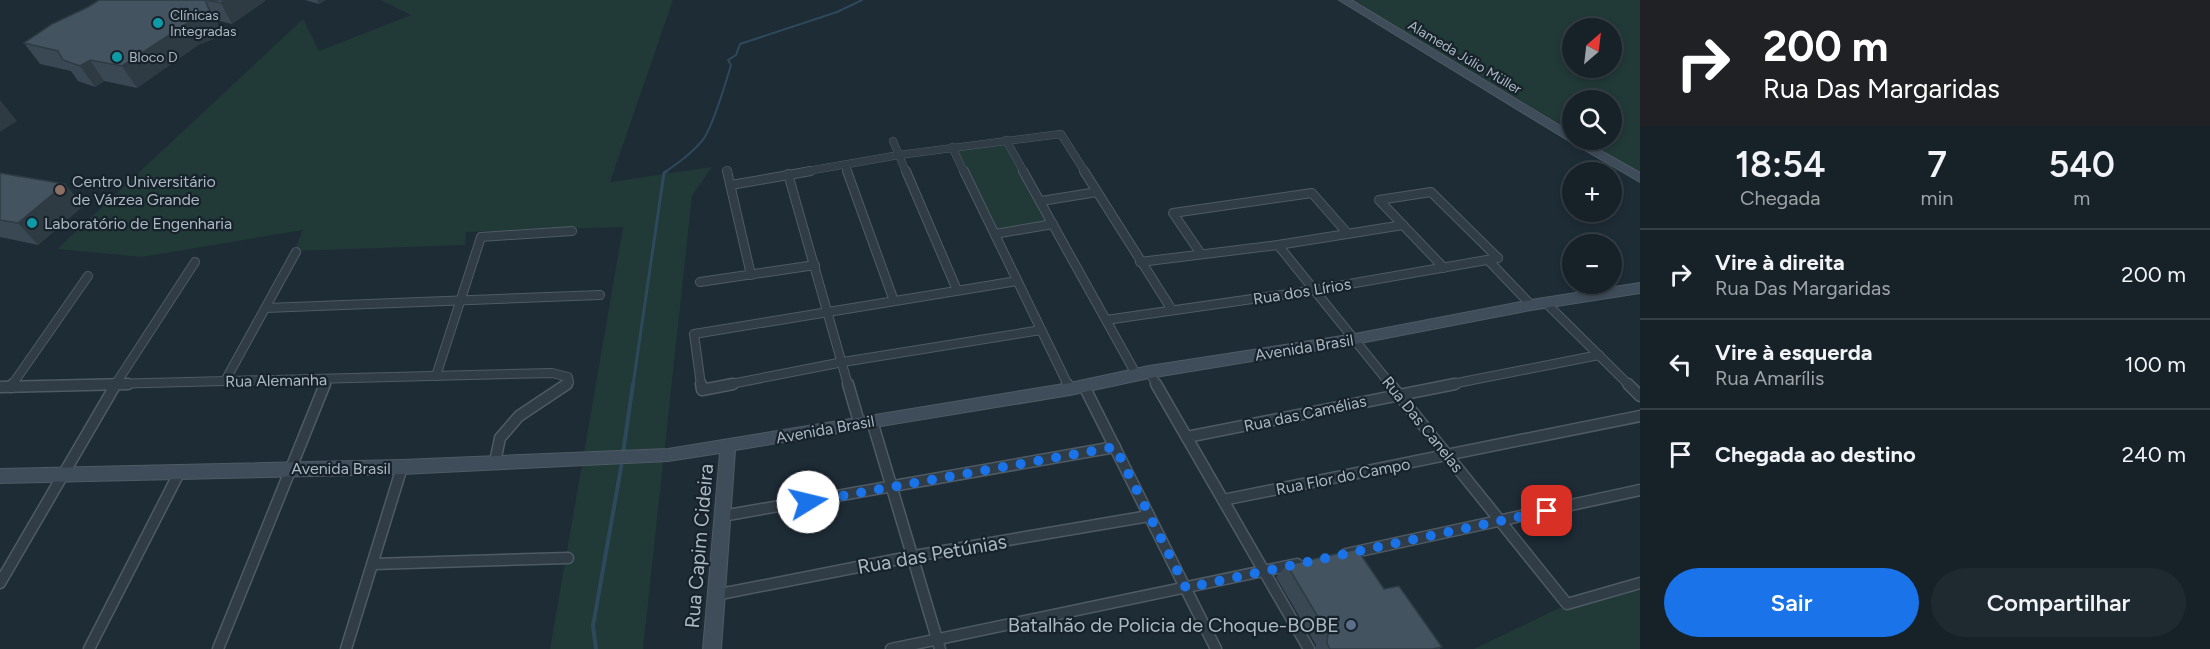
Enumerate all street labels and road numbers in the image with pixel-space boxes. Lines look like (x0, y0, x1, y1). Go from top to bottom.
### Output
street label: Alameda Júlio Müller (1405, 17, 1525, 98)
street label: Rua dos Lírios (1252, 274, 1352, 309)
street label: Avenida Brasil (1253, 330, 1355, 365)
street label: Rua Alemanha (225, 370, 327, 391)
street label: Rua Das Canelas (1378, 372, 1467, 476)
street label: Rua das Camélias (1242, 391, 1368, 436)
street label: Avenida Brasil (774, 411, 876, 448)
street label: Rua Flor do Campo (1274, 454, 1412, 499)
street label: Avenida Brasil (291, 459, 391, 478)
street label: Rua Capim Cideira (680, 463, 718, 629)
street label: Rua das Petúnias (855, 529, 1009, 579)

